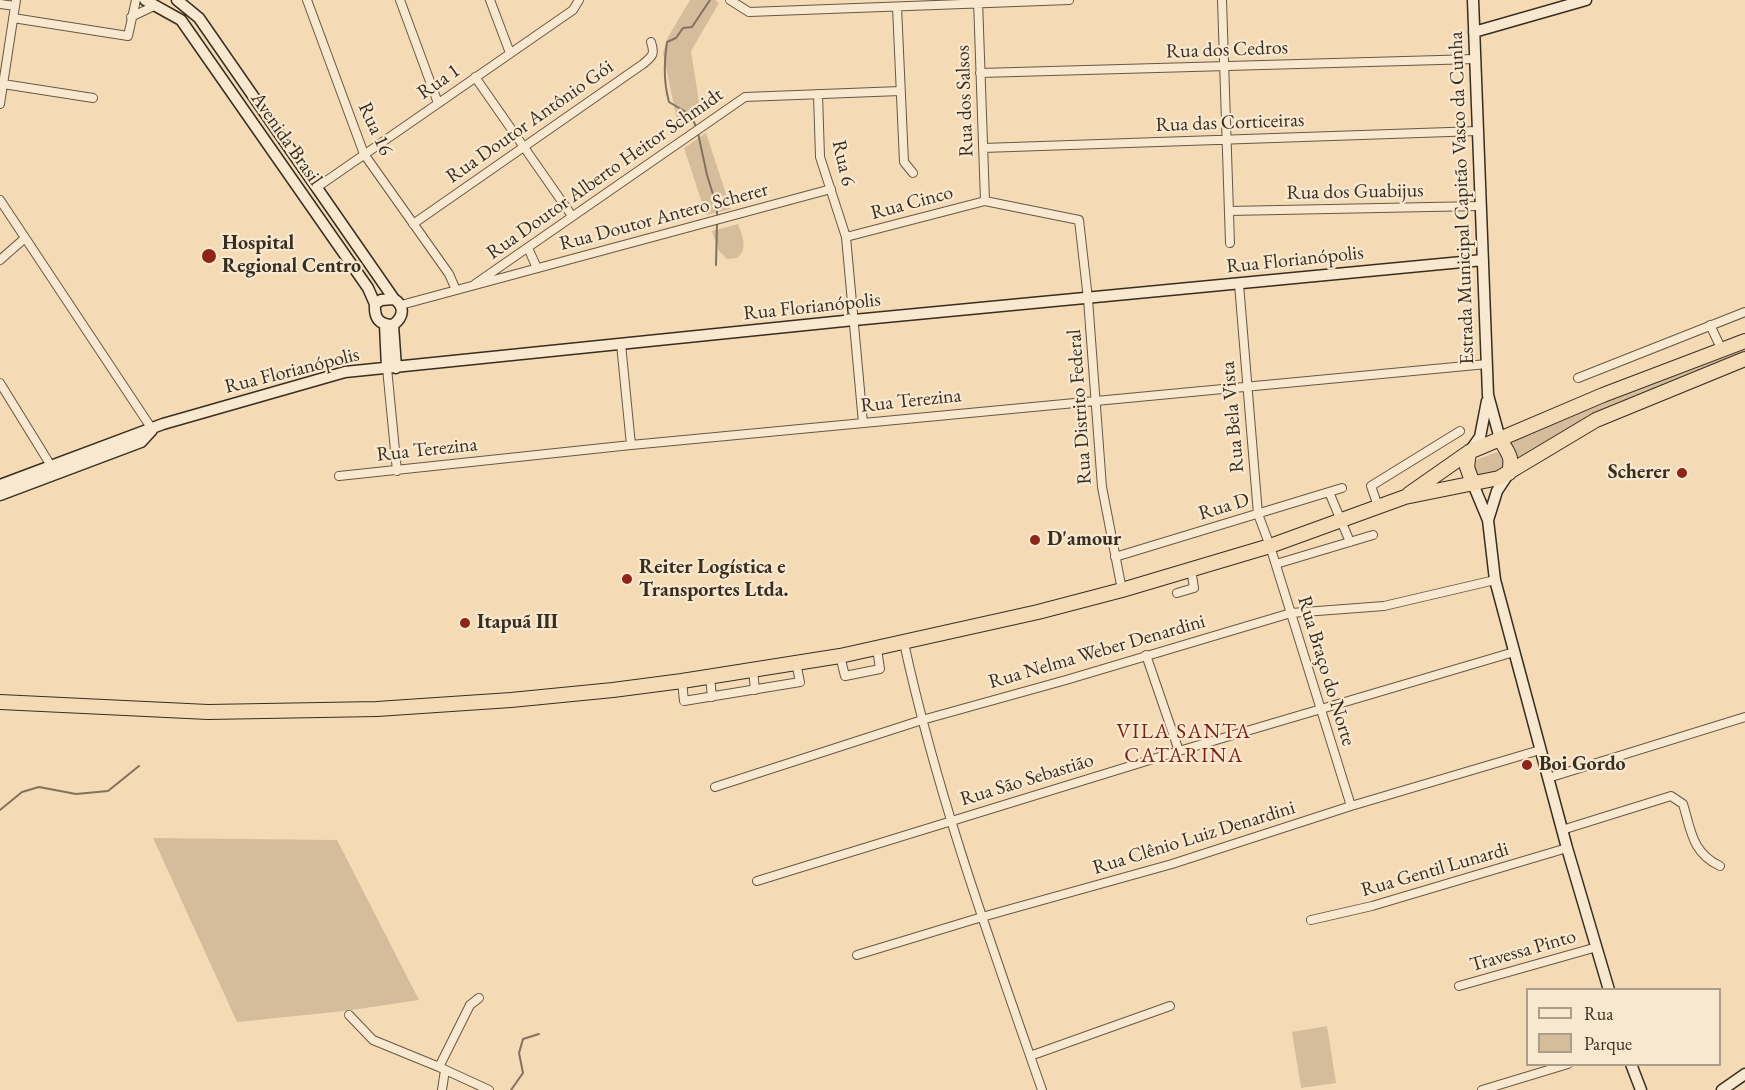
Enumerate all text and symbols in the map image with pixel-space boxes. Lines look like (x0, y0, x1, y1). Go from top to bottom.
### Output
street label: Estrada Municipal Capitão Vasco da Cunha (1444, 31, 1480, 365)
street label: Rua dos Cedros (1166, 36, 1288, 64)
street label: Rua dos Salsos (951, 45, 979, 157)
street label: Rua Doutor Antônio Gói (442, 55, 618, 189)
street label: Rua 1 (413, 59, 465, 105)
street label: Rua Doutor Alberto Heitor Schmidt (482, 83, 728, 265)
street label: Avenida Brasil (245, 88, 327, 190)
street label: Rua 16 (352, 99, 398, 159)
street label: Rua das Corticeiras (1155, 108, 1305, 138)
street label: Rua 6 (826, 138, 860, 188)
street label: Rua Doutor Antero Scherer (557, 178, 771, 256)
street label: Rua dos Guabijus (1286, 179, 1424, 205)
street label: Rua Cinco (868, 181, 956, 225)
place label: Hospital Regional Centro (222, 232, 361, 279)
street label: Rua Florianópolis (1225, 241, 1365, 279)
marker: Hospital Regional Centro (200, 247, 218, 265)
street label: Rua Florianópolis (742, 288, 882, 326)
street label: Rua Distrito Federal (1063, 328, 1097, 486)
street label: Rua Florianópolis (222, 343, 362, 399)
street label: Rua Bela Vista (1216, 360, 1250, 474)
street label: Rua Terezina (859, 384, 963, 418)
street label: Rua Terezina (375, 433, 479, 467)
place label: Scherer (1608, 461, 1670, 485)
marker: Scherer (1675, 466, 1689, 480)
street label: Rua D (1196, 488, 1252, 526)
place label: D'amour (1047, 528, 1121, 552)
marker: D'amour (1028, 533, 1042, 547)
place label: Reiter Logística e Transportes Ltda. (639, 556, 788, 603)
marker: Reiter Logística e Transportes Ltda. (620, 572, 634, 586)
street label: Rua Braço do Norte (1292, 593, 1360, 749)
street label: Rua Nelma Weber Denardini (986, 610, 1208, 694)
place label: Itapuã III (477, 611, 558, 635)
marker: Itapuã III (458, 616, 472, 630)
district label: VILA SANTA CATARINA (1117, 719, 1251, 769)
street label: Rua São Sebastião (957, 748, 1097, 812)
place label: Boi Gordo (1539, 753, 1625, 777)
marker: Boi Gordo (1520, 758, 1534, 772)
street label: Rua Clênio Luiz Denardini (1090, 796, 1298, 880)
street label: Rua Gentil Lunardi (1359, 837, 1511, 903)
street label: Travessa Pinto (1467, 924, 1579, 978)
legend (1526, 988, 1721, 1066)
text: Rua (1584, 1002, 1614, 1025)
text: Parque (1584, 1032, 1632, 1055)

